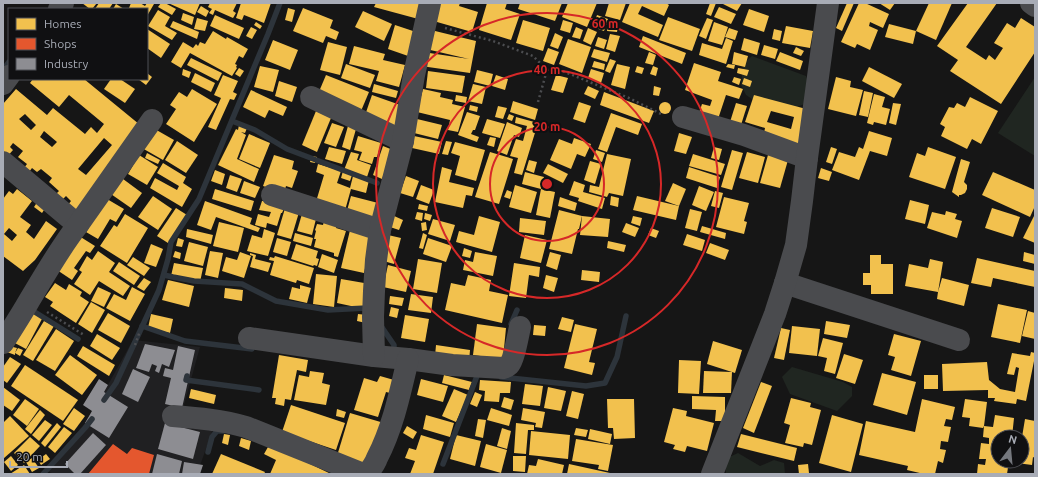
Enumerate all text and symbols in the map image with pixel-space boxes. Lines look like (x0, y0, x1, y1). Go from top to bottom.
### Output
legend (8, 8, 148, 80)
text: Homes (44, 17, 82, 30)
text: 60 m (592, 17, 618, 30)
text: Shops (44, 37, 76, 50)
text: Industry (44, 57, 89, 70)
text: 40 m (534, 63, 560, 76)
text: 20 m (534, 120, 560, 133)
centre of rings (540, 177, 554, 191)
north arrow (990, 429, 1030, 469)
text: N (1007, 432, 1018, 446)
scale bar (10, 443, 67, 469)
text: 20 m (16, 450, 43, 463)

